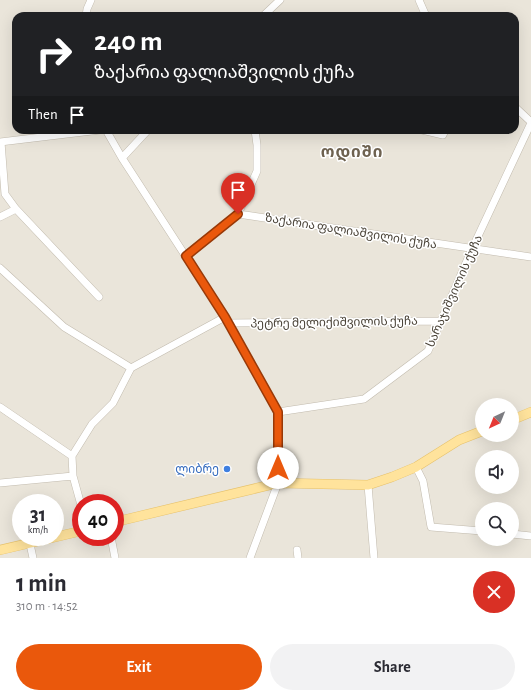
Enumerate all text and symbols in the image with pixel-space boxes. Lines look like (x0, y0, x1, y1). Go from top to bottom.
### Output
icon: right (28, 28, 80, 80)
text: 240 m (94, 28, 163, 56)
text: ზაქარია ფალიაშვილის ქუჩა (94, 64, 355, 82)
icon: arrive (66, 104, 88, 126)
text: Then (28, 107, 58, 122)
district label: ოდიში (321, 144, 383, 162)
pin (221, 173, 255, 214)
icon: arrive (227, 179, 249, 201)
street label: ზაქარია ფალიაშვილის ქუჩა (264, 211, 438, 252)
street label: სარაჯიშვილის ქუჩა (424, 233, 486, 350)
street label: პეტრე მელიქიშვილის ქუჩა (250, 315, 418, 331)
north arrow (475, 398, 519, 442)
map controls (475, 398, 519, 546)
position arrow (257, 447, 299, 489)
button: sound (475, 450, 519, 494)
place label: ლიბრე (175, 463, 219, 477)
marker: ლიბრე (222, 464, 232, 474)
speed limit sign: 40 (72, 494, 124, 546)
button: search (475, 502, 519, 546)
text: 31 (30, 505, 46, 525)
text: km/h (28, 525, 48, 535)
button: close (473, 571, 515, 613)
text: 1 min (16, 572, 67, 596)
text: 310 m · 14:52 (16, 600, 78, 613)
button: Exit (16, 644, 262, 690)
button: Share (270, 644, 515, 690)

